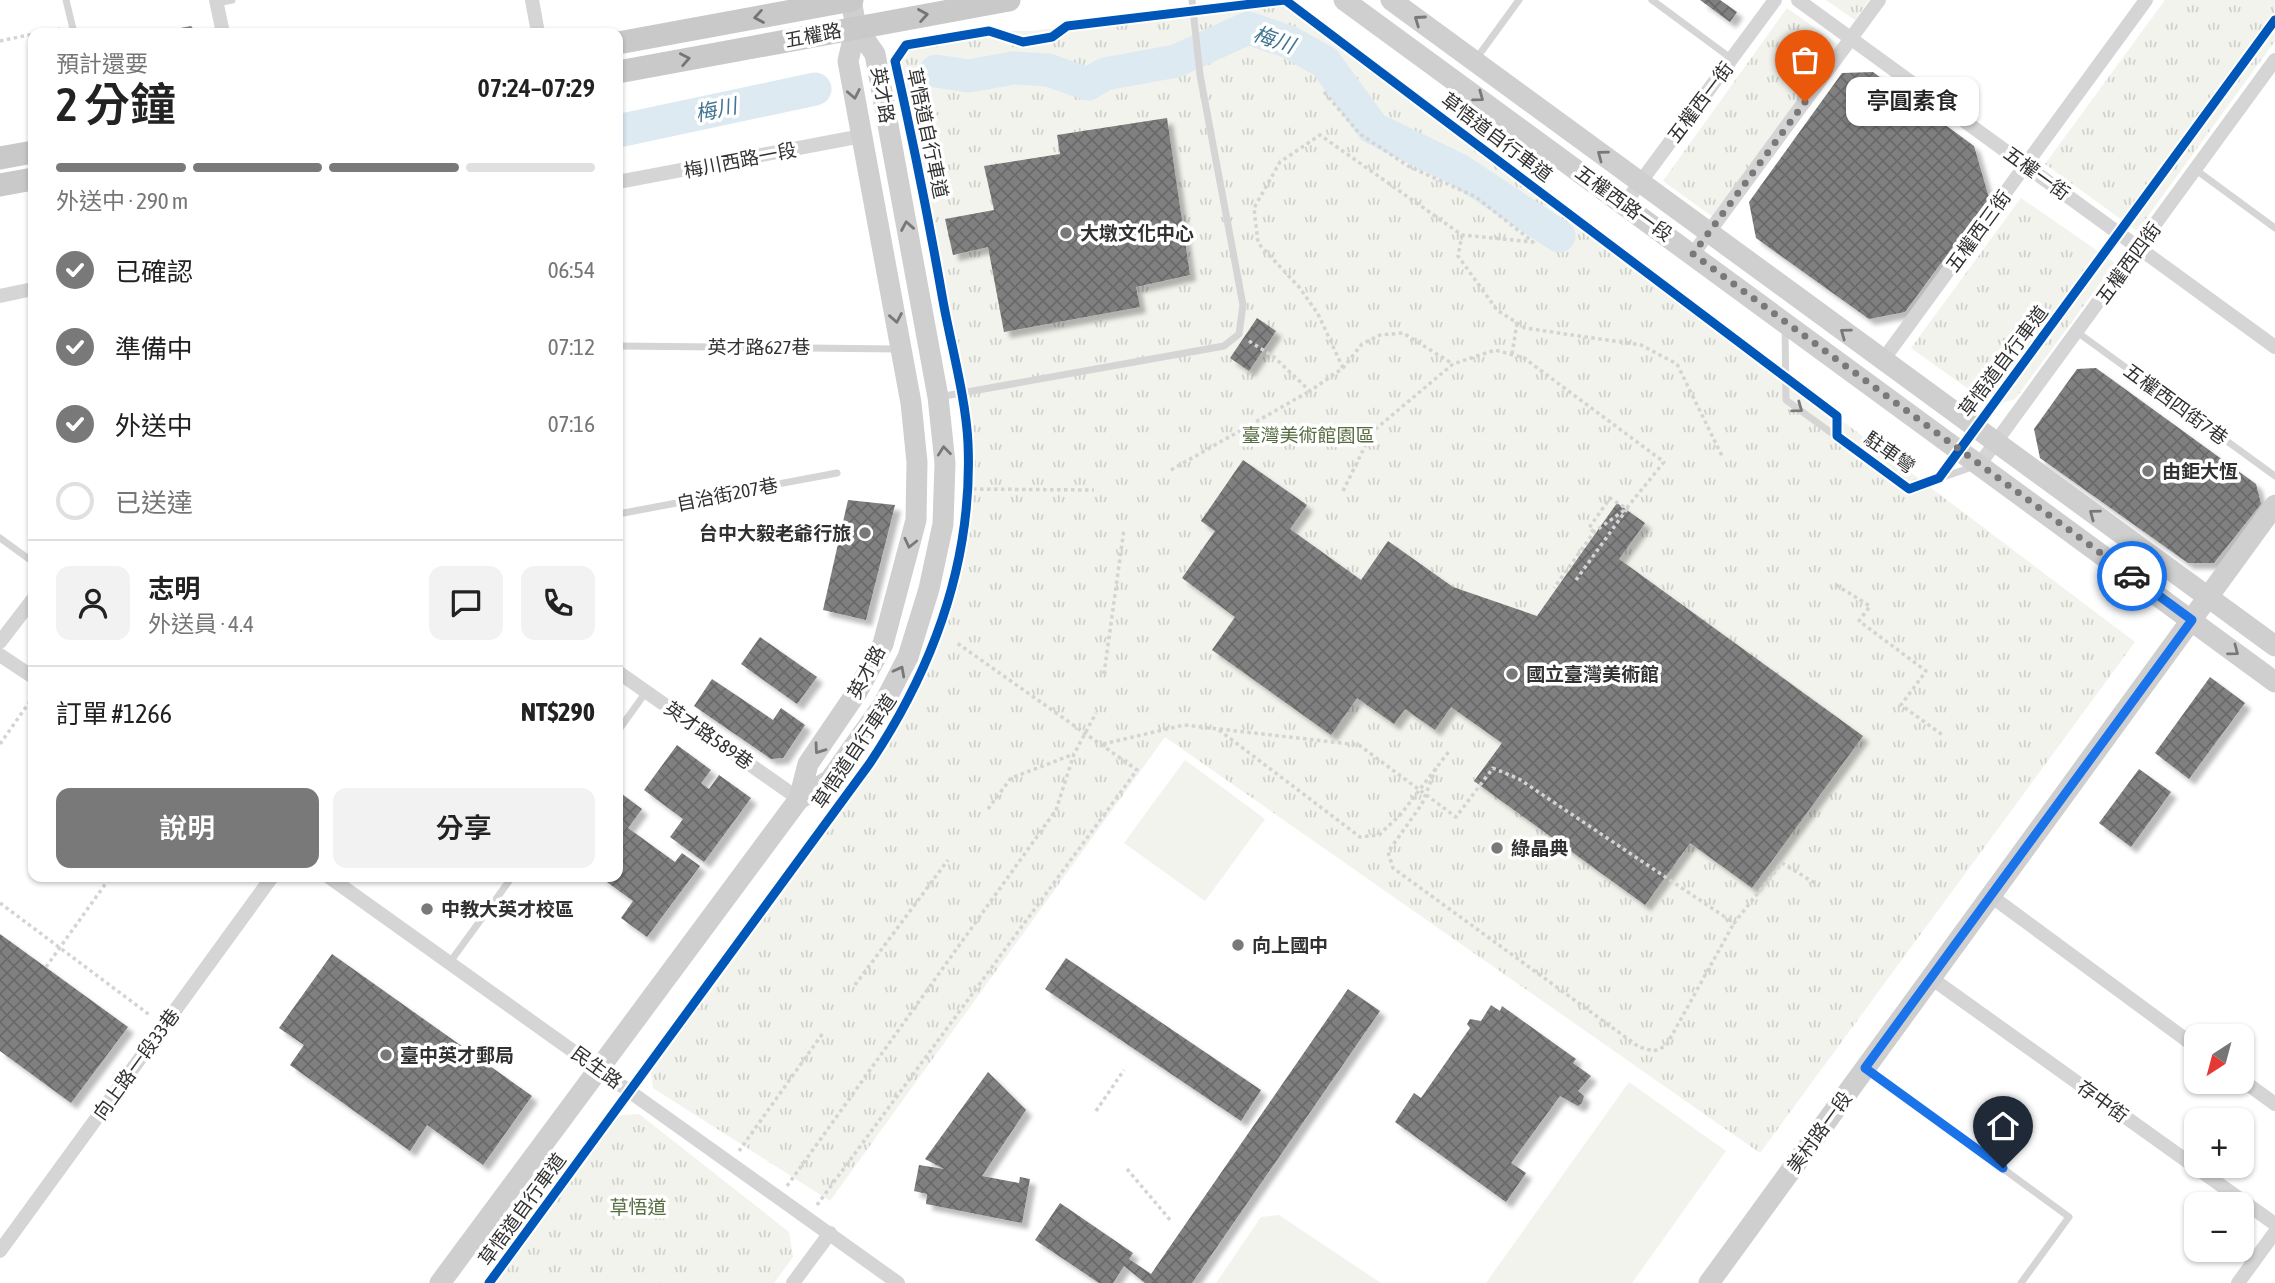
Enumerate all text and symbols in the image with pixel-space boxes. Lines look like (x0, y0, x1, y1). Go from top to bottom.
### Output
one-way arrow (917, 8, 929, 23)
one-way arrow (754, 9, 765, 24)
one-way arrow (1414, 16, 1427, 29)
street label: 五權路 (783, 19, 843, 51)
water label: 梅川 (1251, 21, 1300, 58)
pin (1775, 30, 1835, 102)
icon: bag (1786, 41, 1824, 79)
text: 預計還要 (56, 51, 148, 77)
one-way arrow (679, 53, 691, 68)
street label: 五權西一街 (1663, 57, 1737, 147)
street label: 英才路 (867, 65, 899, 125)
street label: 草悟道自行車道 (903, 66, 953, 200)
text: 07:24–07:29 (478, 73, 595, 103)
text: 2 分鐘 (56, 78, 176, 131)
callout: 亭圓素食 (1847, 78, 1980, 126)
one-way arrow (846, 88, 861, 100)
street label: 草悟道自行車道 (1437, 88, 1557, 186)
text: 亭圓素食 (1867, 88, 1959, 114)
one-way arrow (1471, 89, 1484, 102)
water label: 梅川 (693, 93, 741, 125)
street label: 梅川西路一段 (682, 138, 798, 182)
street label: 五權一街 (2000, 142, 2074, 204)
one-way arrow (1598, 151, 1610, 164)
street label: 五權西路一段 (1571, 161, 1677, 245)
street label: 五權西三街 (1941, 186, 2015, 276)
text: 外送中 · 290 m (56, 188, 188, 214)
street label: 五權西四街 (2091, 218, 2165, 308)
one-way arrow (900, 220, 915, 232)
place label: 大墩文化中心 (1080, 222, 1194, 244)
marker: 大墩文化中心 (1058, 225, 1074, 241)
icon: check (56, 251, 94, 289)
text: 已確認 (115, 257, 193, 287)
text: 06:54 (548, 257, 595, 283)
street label: 草悟道自行車道 (1954, 301, 2052, 421)
one-way arrow (887, 312, 902, 324)
icon: check (56, 328, 94, 366)
one-way arrow (1841, 329, 1853, 341)
text: 準備中 (115, 334, 193, 364)
text: 07:12 (548, 334, 595, 360)
street label: 英才路627巷 (708, 336, 810, 358)
street label: 五權西四街7巷 (2120, 359, 2232, 449)
one-way arrow (1790, 400, 1803, 412)
icon: check (56, 405, 94, 443)
text: 外送中 (115, 411, 193, 441)
text: 07:16 (548, 411, 595, 437)
park label: 臺灣美術館園區 (1241, 424, 1375, 446)
street label: 駐車彎 (1860, 427, 1920, 477)
one-way arrow (937, 445, 952, 456)
place label: 由鉅大恆 (2162, 460, 2238, 482)
marker: 由鉅大恆 (2140, 463, 2156, 479)
street label: 自治街207巷 (674, 473, 780, 515)
text: 已送達 (115, 488, 193, 518)
one-way arrow (2090, 510, 2102, 522)
place label: 台中大毅老爺行旅 (699, 522, 851, 544)
marker: 台中大毅老爺行旅 (857, 525, 873, 541)
one-way arrow (904, 537, 919, 549)
courier (2097, 541, 2167, 611)
icon: car (2113, 557, 2151, 595)
button: person (56, 566, 130, 640)
button: chat (429, 566, 503, 640)
button: phone (521, 566, 595, 640)
text: 志明 (148, 574, 200, 604)
text: 外送員 · 4.4 (148, 611, 254, 637)
street label: 英才路 (843, 642, 889, 702)
one-way arrow (2226, 643, 2238, 655)
place label: 國立臺灣美術館 (1526, 663, 1659, 685)
one-way arrow (892, 666, 906, 679)
marker: 國立臺灣美術館 (1504, 666, 1520, 682)
street label: 草悟道自行車道 (808, 690, 900, 812)
text: NT$290 (521, 697, 595, 727)
street label: 英才路589巷 (661, 697, 757, 773)
text: 訂單 #1266 (56, 699, 172, 729)
one-way arrow (815, 741, 827, 754)
button: 說明 (56, 788, 319, 868)
button: 分享 (333, 788, 595, 868)
place label: 綠晶典 (1511, 837, 1568, 859)
marker: 綠晶典 (1489, 840, 1505, 856)
place label: 中教大英才校區 (441, 898, 574, 920)
marker: 中教大英才校區 (419, 901, 435, 917)
place label: 向上國中 (1252, 934, 1328, 956)
marker: 向上國中 (1230, 937, 1246, 953)
street label: 向上路一段33巷 (88, 1004, 184, 1124)
north arrow (2184, 1024, 2254, 1094)
map controls (2184, 1024, 2254, 1262)
street label: 民生路 (567, 1041, 627, 1093)
place label: 臺中英才郵局 (400, 1044, 514, 1066)
marker: 臺中英才郵局 (378, 1047, 394, 1063)
street label: 存中街 (2073, 1075, 2133, 1127)
street label: 美村路一段 (1782, 1087, 1856, 1177)
pin (1973, 1096, 2033, 1168)
icon: home (1984, 1107, 2022, 1145)
button: + (2184, 1108, 2254, 1178)
street label: 草悟道自行車道 (474, 1149, 570, 1269)
button: − (2184, 1192, 2254, 1262)
park label: 草悟道 (609, 1196, 667, 1218)

